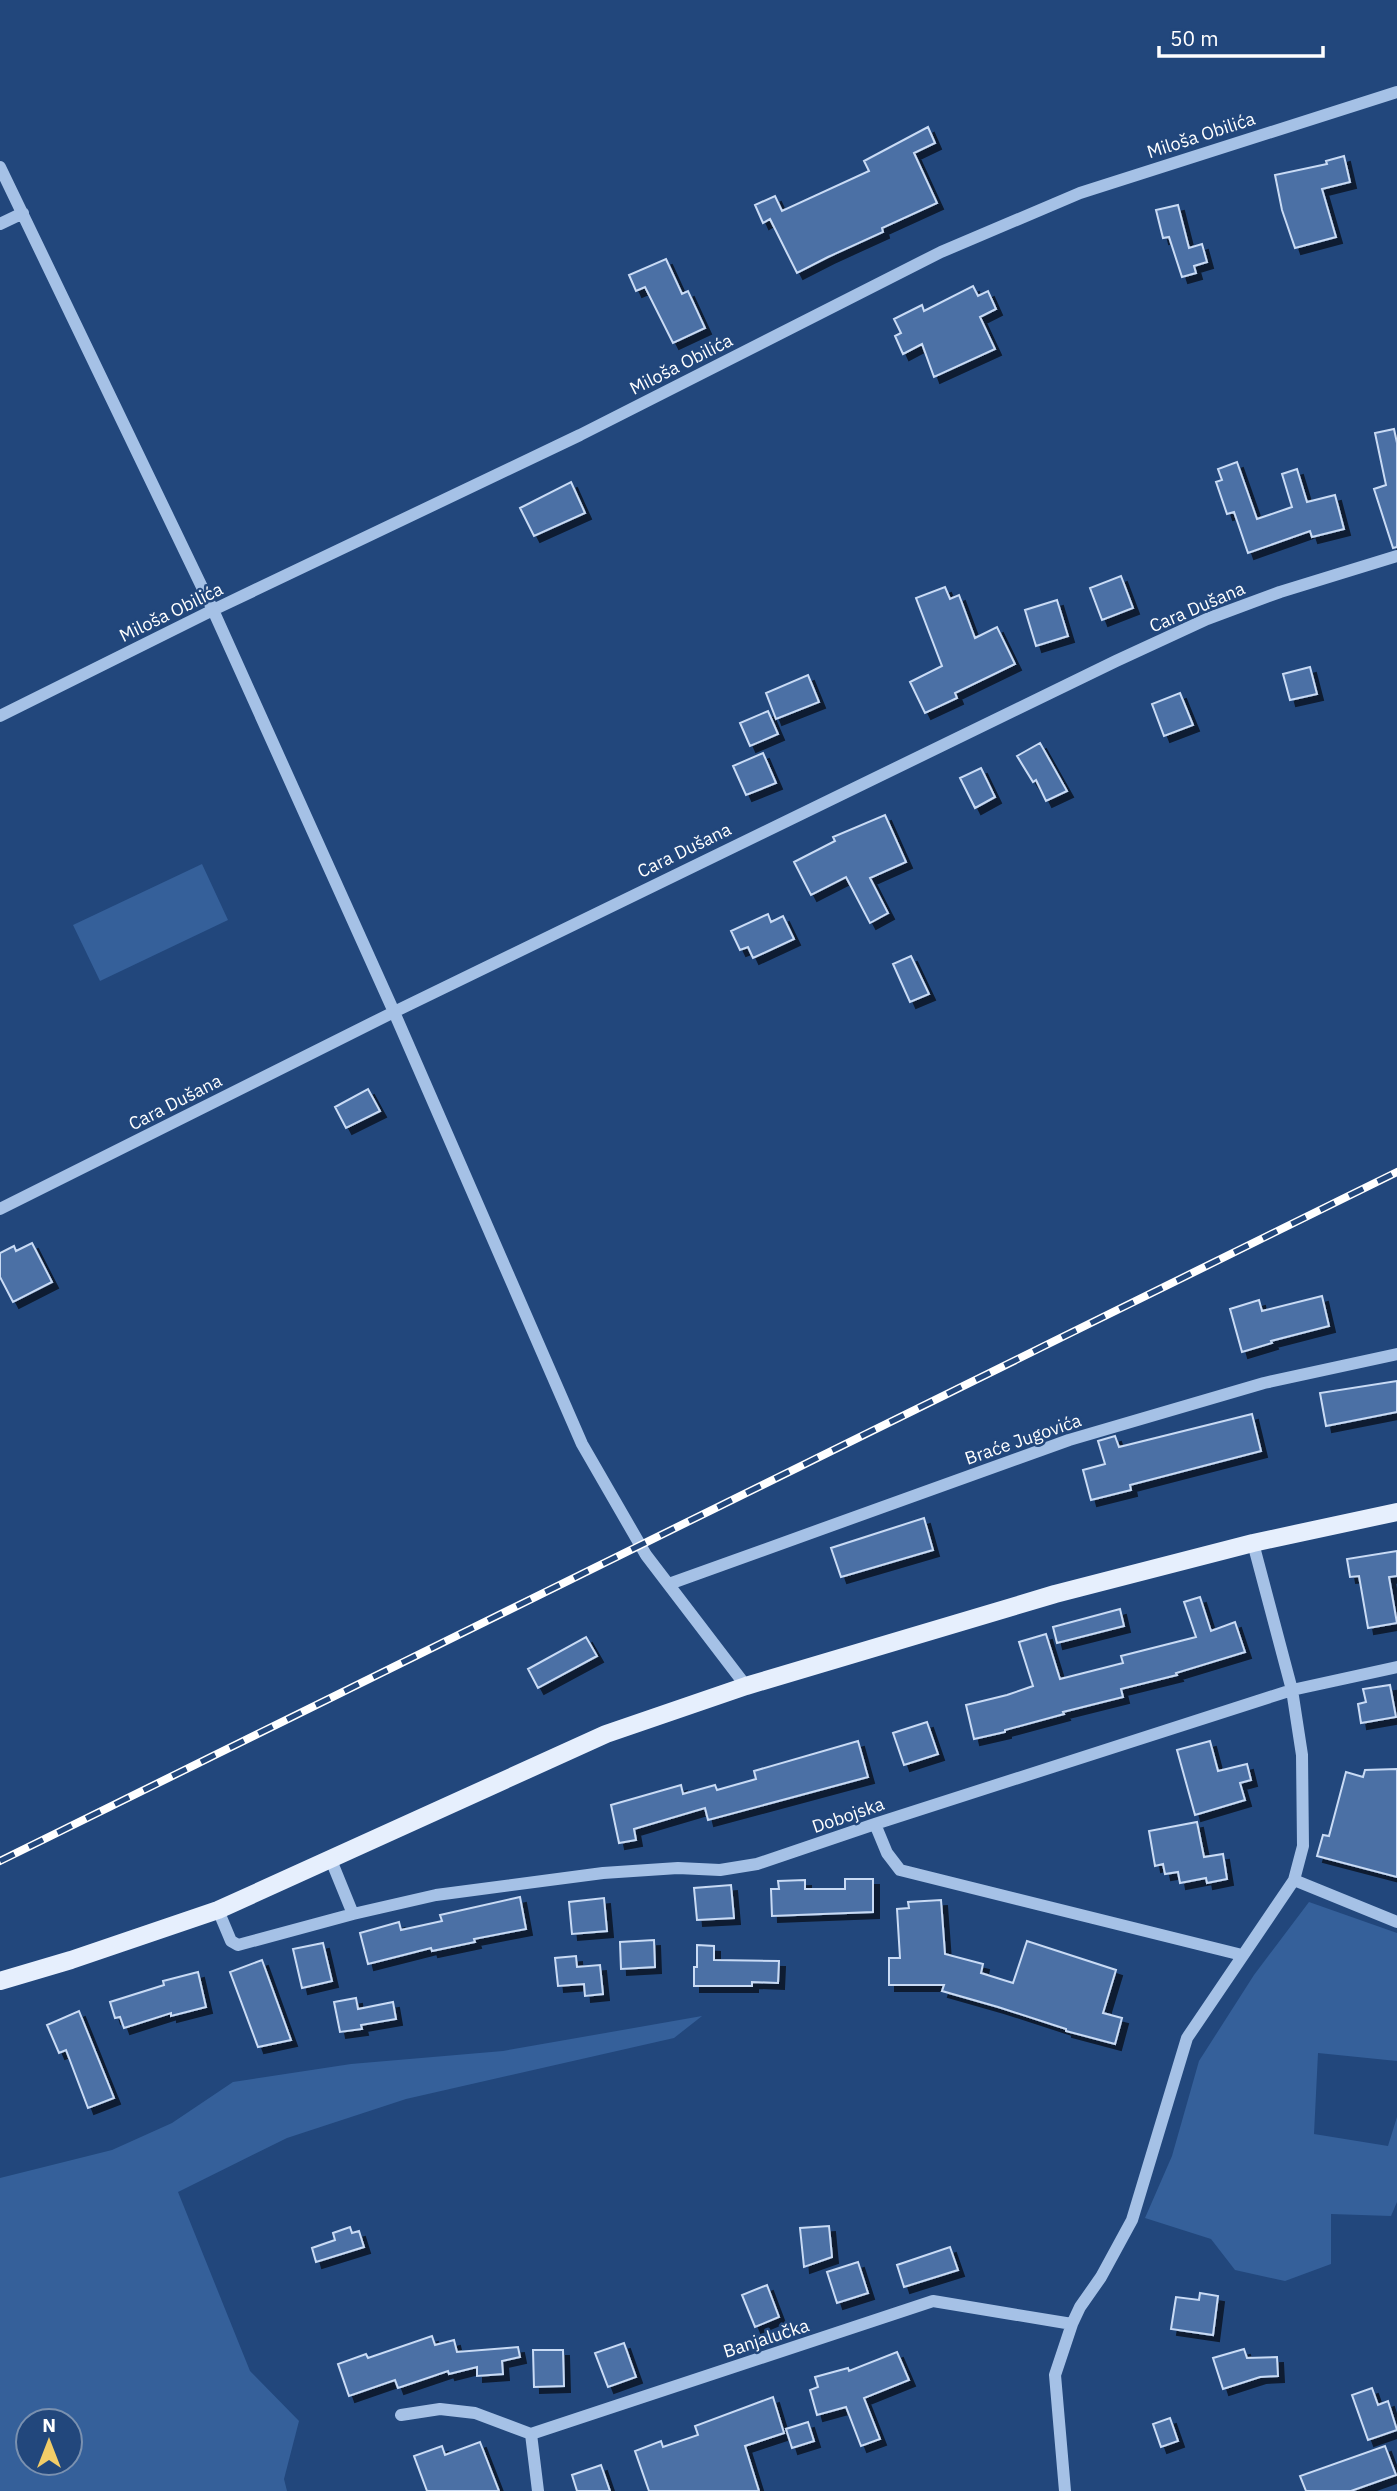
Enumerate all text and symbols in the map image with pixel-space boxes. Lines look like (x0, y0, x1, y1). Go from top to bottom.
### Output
scale bar (1159, 14, 1324, 58)
text: 50 m (1170, 24, 1219, 52)
street label: Miloša Obilića (1144, 107, 1258, 163)
street label: Miloša Obilića (626, 328, 737, 400)
street label: Cara Dušana (1146, 576, 1249, 637)
street label: Miloša Obilića (115, 577, 227, 647)
street label: Cara Dušana (633, 817, 735, 883)
street label: Cara Dušana (124, 1068, 226, 1135)
street label: Braće Jugovića (962, 1408, 1085, 1470)
street label: Dobojska (809, 1792, 888, 1838)
street label: Banjalučka (720, 2313, 812, 2363)
north arrow (14, 2407, 84, 2477)
text: N (42, 2413, 56, 2437)

